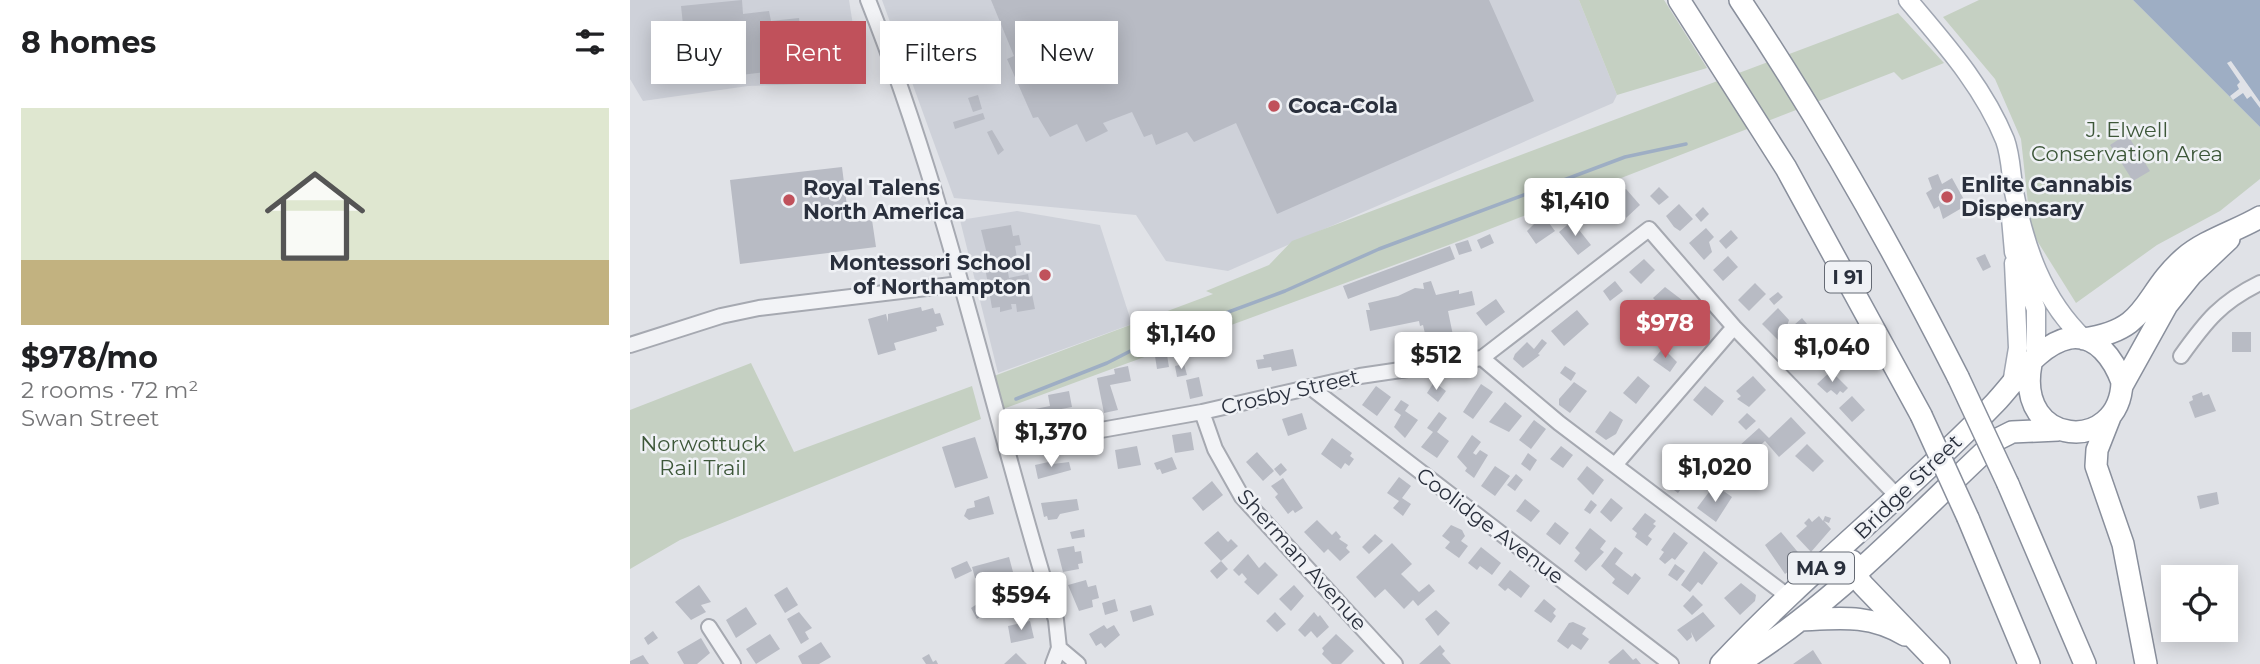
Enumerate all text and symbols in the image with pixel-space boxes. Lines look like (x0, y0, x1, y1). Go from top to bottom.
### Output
chip: Buy (651, 21, 746, 84)
chip: Rent (760, 21, 866, 84)
chip: Filters (880, 21, 1001, 84)
chip: New (1015, 21, 1118, 84)
icon: filters (571, 23, 609, 61)
text: 8 homes (21, 24, 156, 61)
place label: Coca-Cola (1288, 93, 1398, 118)
marker: Coca-Cola (1266, 98, 1282, 114)
park label: J. Elwell Conservation Area (2031, 117, 2223, 166)
icon: home (252, 153, 378, 279)
place label: Enlite Cannabis Dispensary (1961, 172, 2132, 221)
place label: Royal Talens North America (803, 175, 965, 224)
pin: $1,410 (1518, 178, 1632, 238)
text: $1,410 (1540, 187, 1610, 215)
marker: Enlite Cannabis Dispensary (1939, 189, 1955, 205)
marker: Royal Talens North America (781, 192, 797, 208)
place label: Montessori School of Northampton (829, 250, 1031, 299)
road number: I 91 (1825, 262, 1871, 292)
marker: Montessori School of Northampton (1037, 267, 1053, 283)
pin: $978 (1624, 300, 1706, 360)
text: $978 (1636, 309, 1694, 337)
pin: $1,140 (1124, 312, 1238, 371)
text: $1,140 (1146, 320, 1216, 348)
pin: $1,040 (1775, 324, 1889, 384)
pin: $512 (1395, 332, 1477, 392)
text: $1,040 (1794, 333, 1870, 361)
text: $978/mo (21, 339, 158, 376)
text: $512 (1411, 341, 1461, 369)
street label: Crosby Street (1218, 364, 1361, 420)
text: 2 rooms · 72 m² (21, 376, 198, 404)
text: Swan Street (21, 404, 159, 432)
pin: $1,370 (994, 410, 1108, 469)
text: $1,370 (1015, 418, 1087, 446)
street label: Bridge Street (1849, 429, 1967, 544)
park label: Norwottuck Rail Trail (640, 431, 766, 480)
pin: $1,020 (1658, 444, 1772, 504)
text: $1,020 (1678, 453, 1752, 481)
street label: Coolidge Avenue (1412, 462, 1569, 589)
street label: Sherman Avenue (1232, 484, 1372, 636)
road number: MA 9 (1788, 552, 1854, 583)
map controls (2161, 565, 2238, 642)
button: locate (2161, 565, 2238, 642)
pin: $594 (980, 572, 1062, 632)
text: $594 (992, 581, 1050, 609)

